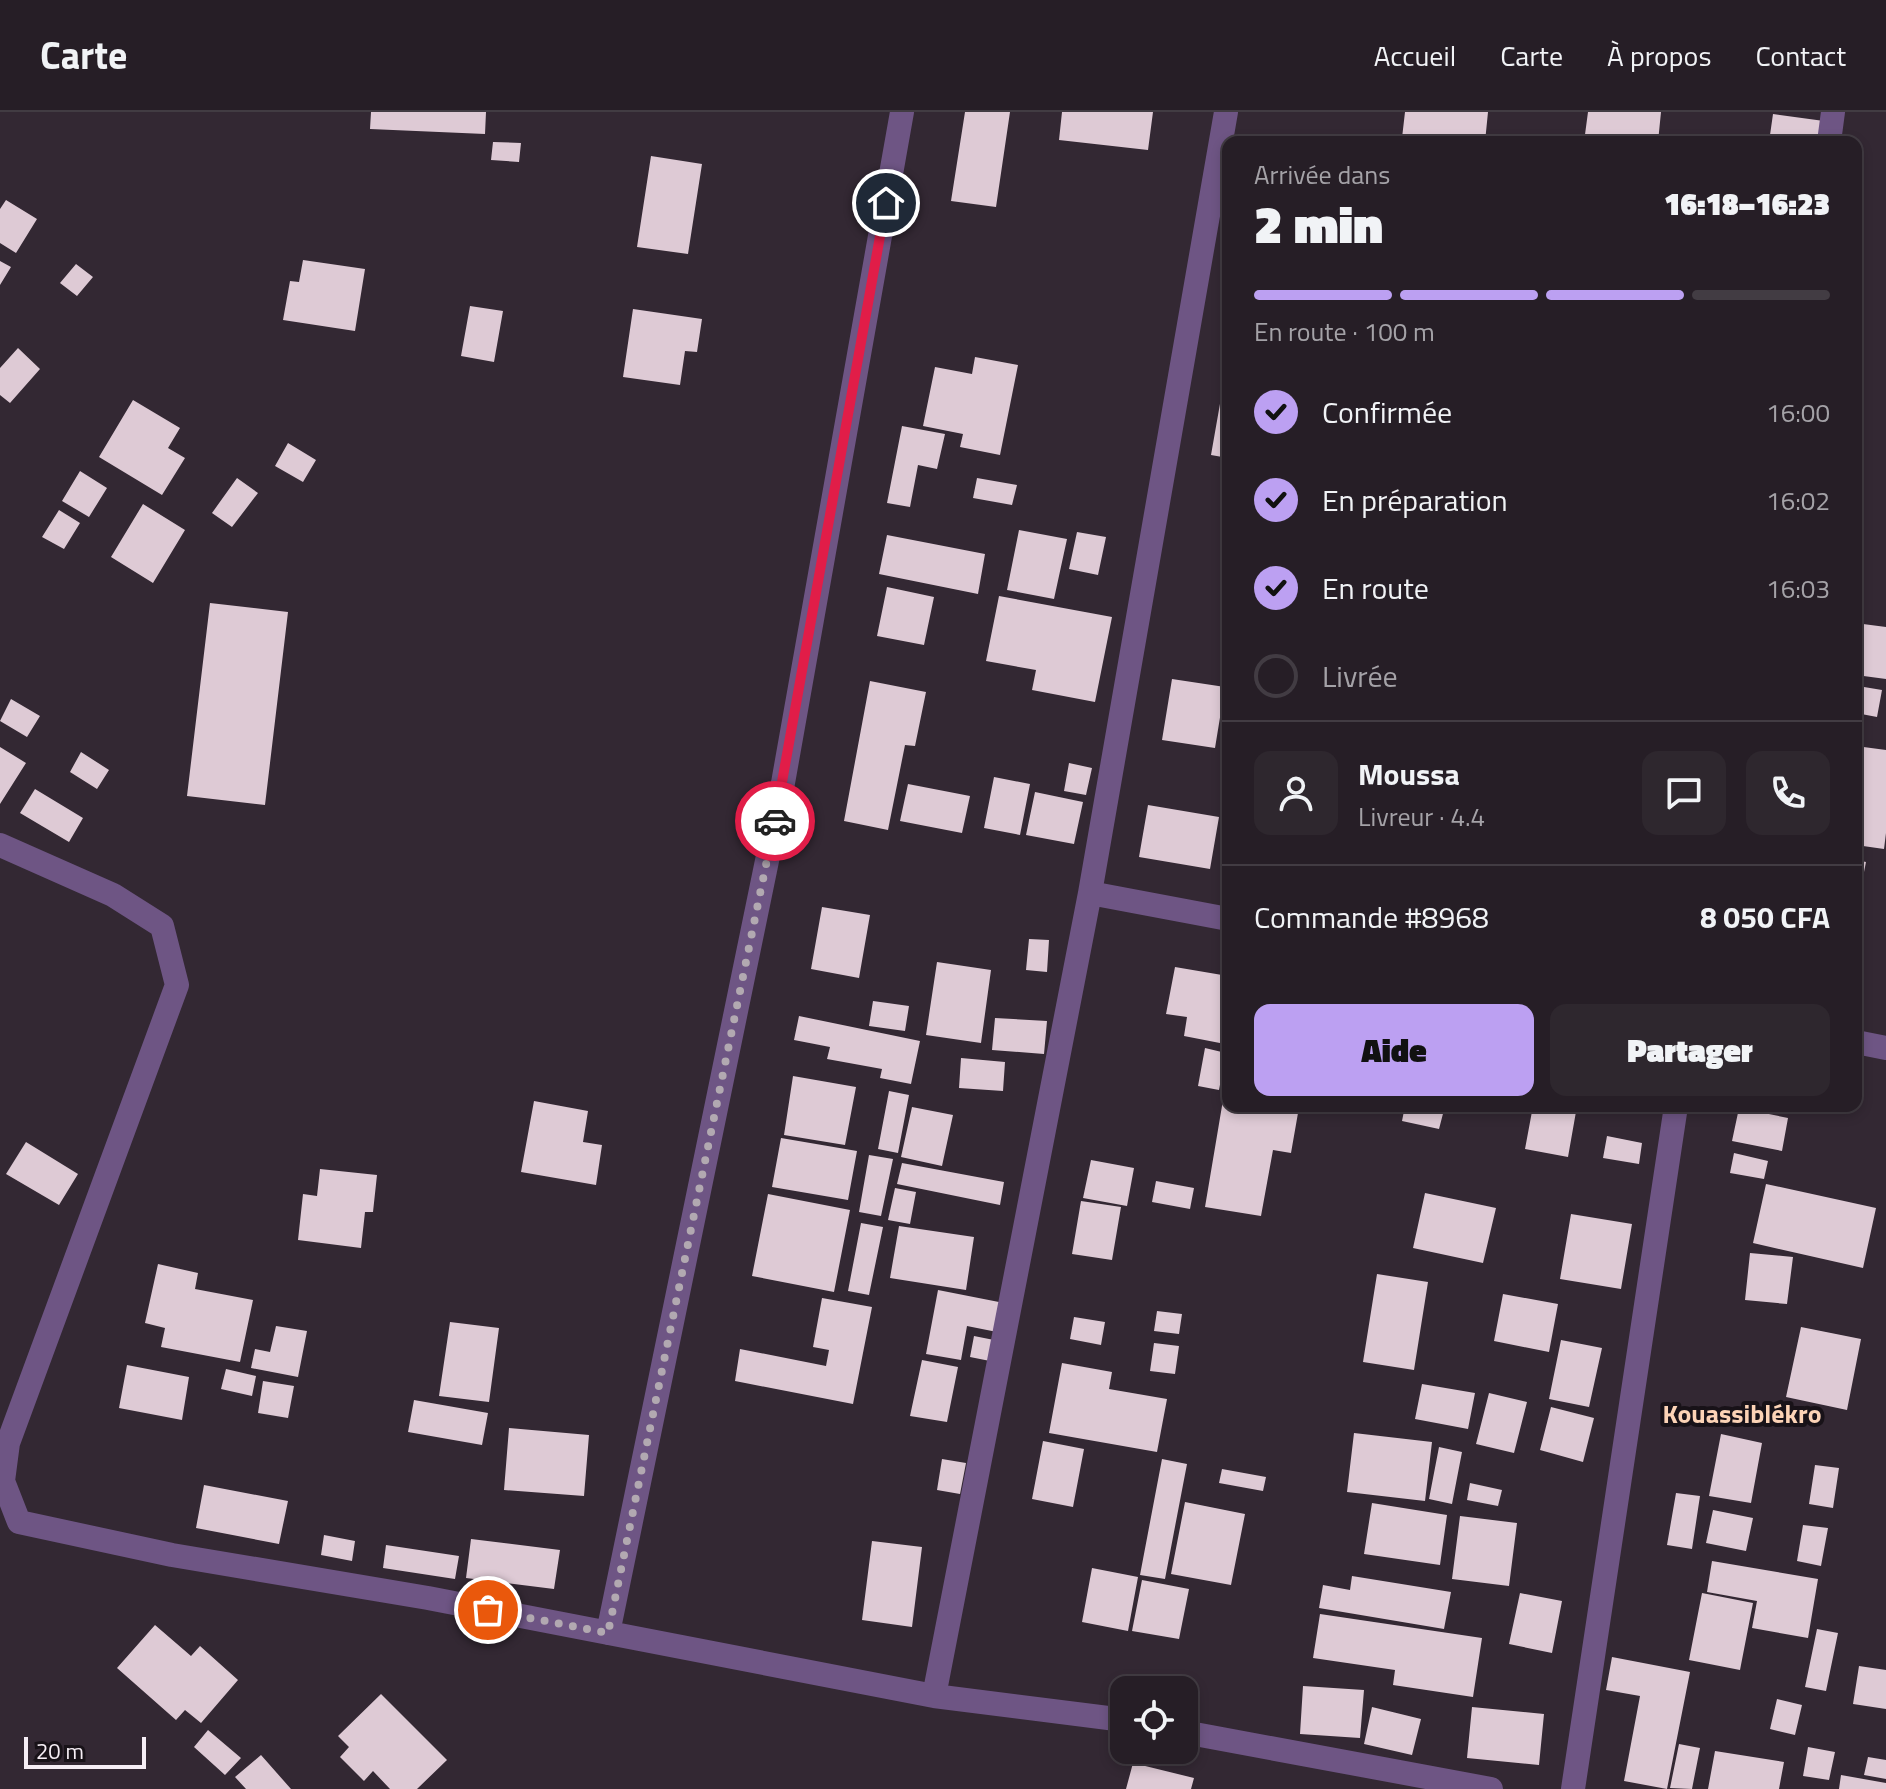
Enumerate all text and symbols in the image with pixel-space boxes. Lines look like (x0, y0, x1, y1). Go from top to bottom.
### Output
text: Carte (40, 26, 127, 84)
text: Accueil (1374, 34, 1456, 77)
text: Carte (1500, 34, 1563, 77)
text: À propos (1607, 34, 1711, 77)
text: Contact (1755, 34, 1846, 77)
text: Arrivée dans (1254, 155, 1390, 194)
pin (852, 169, 920, 237)
icon: home (864, 181, 908, 225)
text: 16:18–16:23 (1664, 181, 1830, 227)
text: 2 min (1254, 184, 1383, 263)
text: En route · 100 m (1254, 312, 1435, 351)
text: Confirmée (1322, 389, 1452, 435)
icon: check (1254, 390, 1298, 434)
text: 16:00 (1766, 393, 1830, 432)
text: En préparation (1322, 477, 1508, 523)
icon: check (1254, 478, 1298, 522)
text: 16:02 (1766, 481, 1830, 520)
text: En route (1322, 565, 1429, 611)
icon: check (1254, 566, 1298, 610)
text: 16:03 (1766, 569, 1830, 608)
text: Livrée (1322, 653, 1398, 699)
button: person (1254, 751, 1338, 835)
text: Moussa (1358, 751, 1460, 797)
button: chat (1642, 751, 1726, 835)
button: phone (1746, 751, 1830, 835)
courier (735, 781, 815, 861)
text: Livreur · 4.4 (1358, 797, 1485, 836)
icon: car (753, 799, 797, 843)
text: Commande #8968 (1254, 894, 1489, 940)
text: 8 050 CFA (1700, 894, 1830, 940)
button: Aide (1254, 1004, 1534, 1096)
button: Partager (1550, 1004, 1830, 1096)
district label: Kouassiblékro (1662, 1394, 1822, 1433)
pin (454, 1576, 522, 1644)
icon: bag (466, 1588, 510, 1632)
map controls (1110, 1676, 1198, 1764)
button: locate (1110, 1676, 1198, 1764)
scale bar (24, 1733, 146, 1769)
text: 20 m (36, 1734, 84, 1768)

